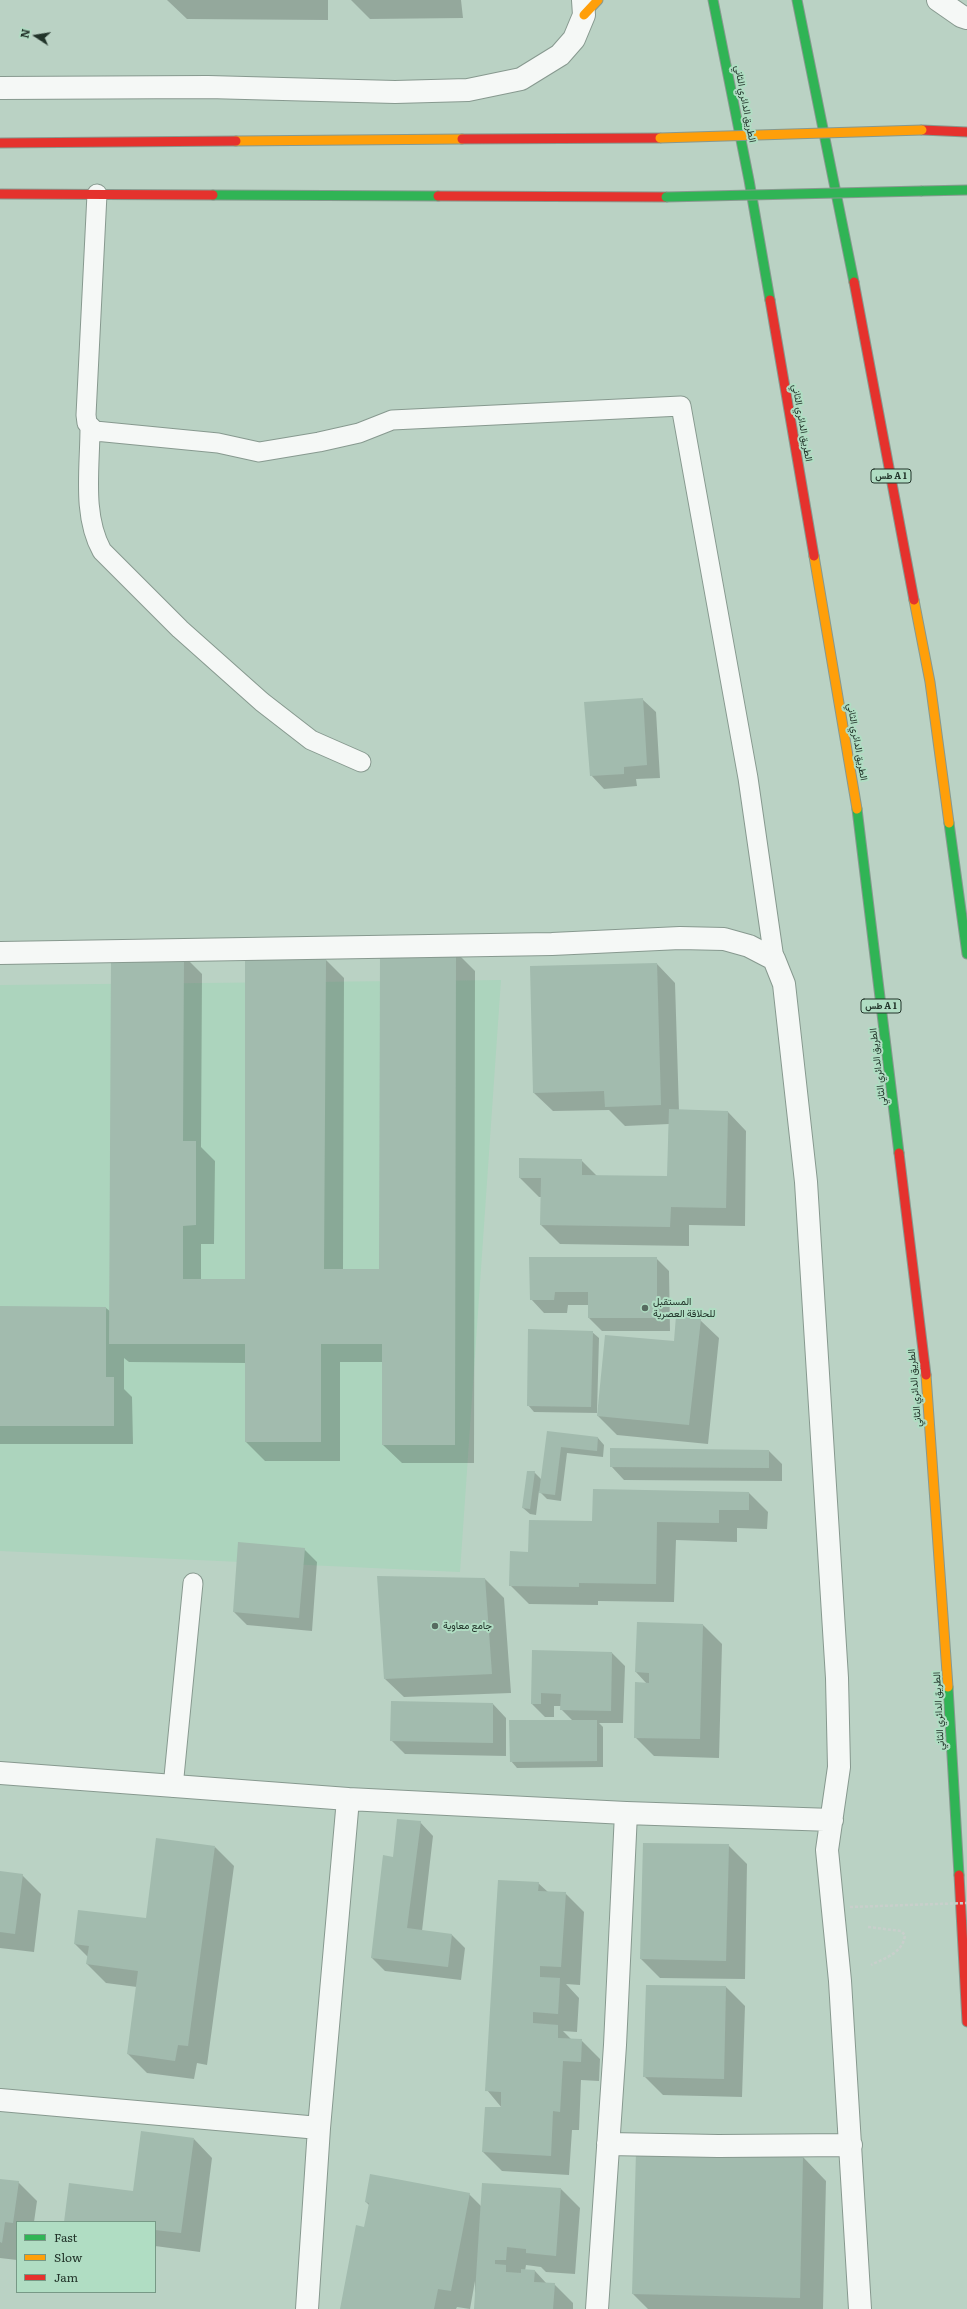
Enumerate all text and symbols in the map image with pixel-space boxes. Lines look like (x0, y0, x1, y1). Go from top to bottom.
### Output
north arrow (16, 16, 56, 56)
text: N (15, 27, 33, 40)
street label: الطريق الدائري الثاني (732, 64, 758, 144)
street label: الطريق الدائري الثاني (789, 383, 815, 463)
road number: طس A 1 (871, 469, 911, 483)
street label: الطريق الدائري الثاني (844, 702, 870, 782)
road number: طس A 1 (861, 999, 901, 1013)
street label: الطريق الدائري الثاني (867, 1027, 889, 1107)
place label: المستقبل للحلاقة العصرية (653, 1296, 715, 1320)
marker: المستقبل للحلاقة العصرية (640, 1303, 650, 1313)
street label: الطريق الدائري الثاني (906, 1348, 924, 1428)
place label: جامع معاوية (443, 1620, 492, 1632)
marker: جامع معاوية (430, 1621, 440, 1631)
street label: الطريق الدائري الثاني (931, 1672, 947, 1750)
legend (16, 2221, 156, 2293)
text: Fast (54, 2228, 77, 2246)
text: Slow (54, 2248, 82, 2266)
text: Jam (54, 2268, 78, 2286)

